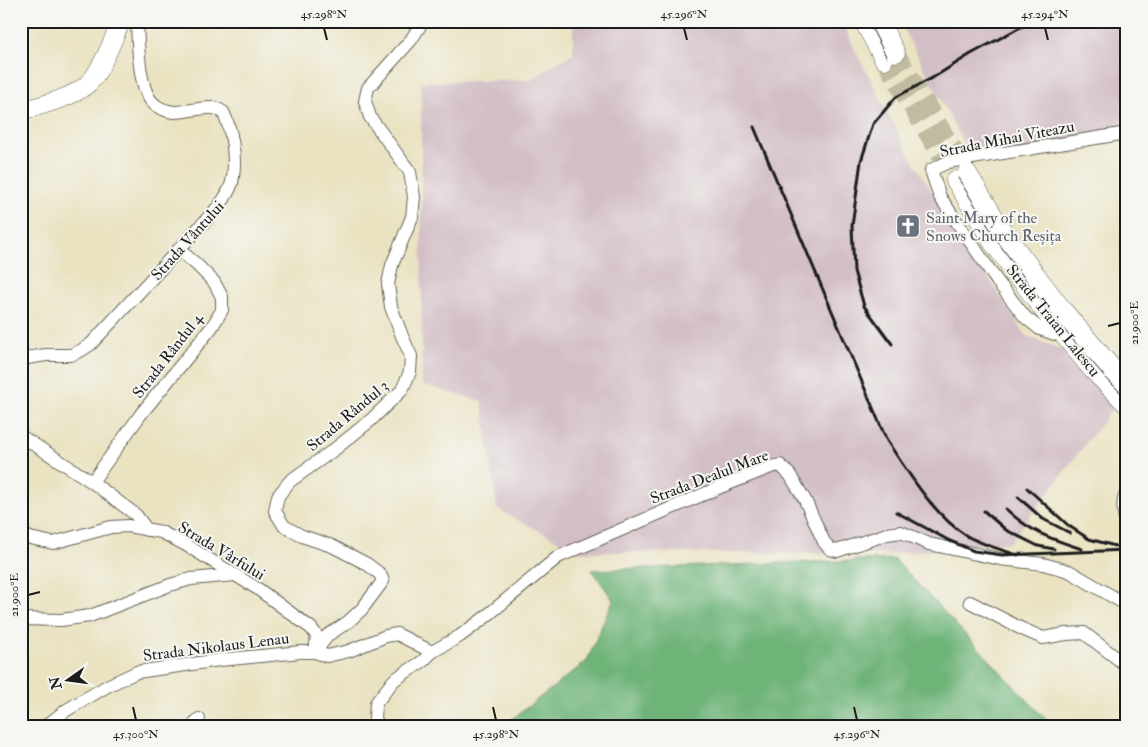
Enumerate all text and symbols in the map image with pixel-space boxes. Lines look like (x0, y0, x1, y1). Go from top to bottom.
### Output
text: 45.298°N (301, 7, 348, 22)
text: 45.296°N (660, 7, 708, 22)
text: 45.294°N (1021, 7, 1069, 22)
street label: Strada Mihai Viteazu (938, 116, 1076, 162)
street label: Strada Vântului (147, 197, 229, 285)
place label: Saint Mary of the Snows Church Reșița (926, 208, 1062, 246)
church icon: Saint Mary of the Snows Church Reșița (895, 213, 921, 239)
street label: Strada Traian Lalescu (1002, 260, 1105, 381)
text: 21.900°E (1127, 301, 1142, 345)
street label: Strada Rândul 4 (128, 308, 208, 402)
street label: Strada Rândul 3 (303, 376, 393, 456)
street label: Strada Dealul Mare (647, 445, 772, 509)
street label: Strada Vârfului (174, 517, 269, 585)
text: 21.900°E (7, 573, 22, 617)
street label: Strada Nikolaus Lenau (142, 628, 290, 666)
north arrow (42, 654, 92, 704)
text: N (46, 674, 66, 692)
text: 45.300°N (113, 727, 159, 742)
text: 45.298°N (473, 727, 520, 742)
text: 45.296°N (833, 727, 881, 742)

